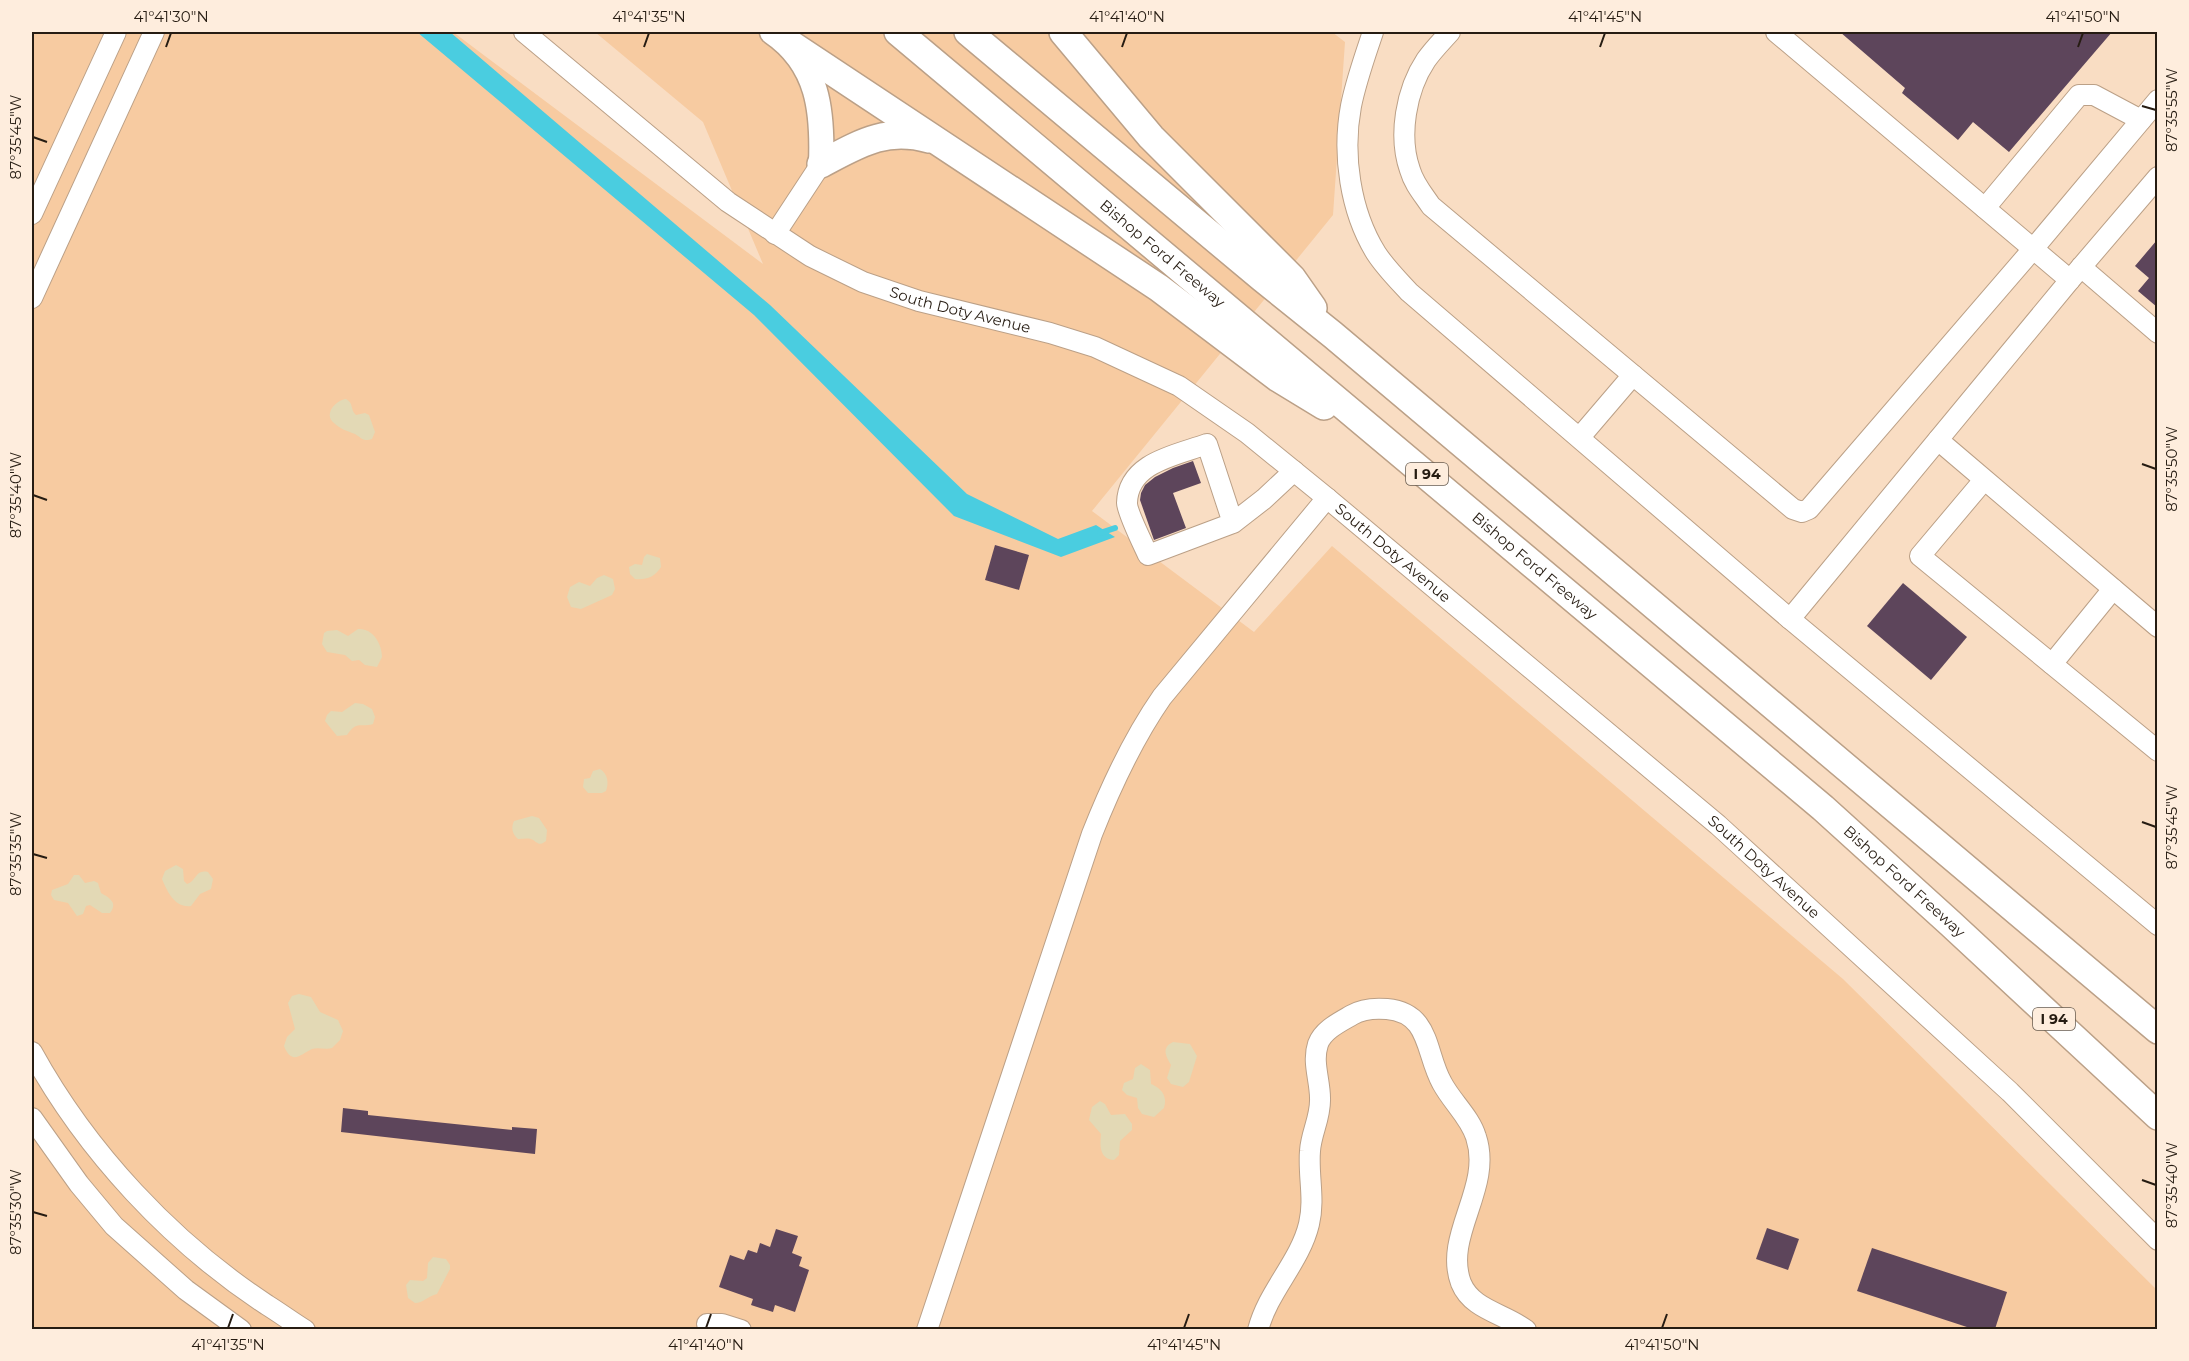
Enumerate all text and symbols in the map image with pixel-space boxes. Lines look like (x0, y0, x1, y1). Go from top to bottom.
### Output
text: 41°41'30"N (133, 7, 209, 26)
text: 41°41'35"N (612, 7, 686, 26)
text: 41°41'40"N (1089, 7, 1165, 26)
text: 41°41'45"N (1568, 7, 1642, 26)
text: 41°41'50"N (2045, 7, 2121, 26)
text: 87°35'55"W (2162, 68, 2181, 152)
text: 87°35'45"W (6, 94, 25, 179)
street label: Bishop Ford Freeway (1096, 195, 1230, 312)
street label: South Doty Avenue (887, 282, 1033, 337)
text: 87°35'50"W (2162, 426, 2181, 512)
text: 87°35'40"W (6, 451, 25, 538)
road number: I 94 (1406, 463, 1448, 485)
street label: South Doty Avenue (1331, 499, 1455, 606)
street label: Bishop Ford Freeway (1468, 508, 1602, 624)
text: 87°35'45"W (2162, 784, 2181, 869)
street label: South Doty Avenue (1704, 811, 1824, 922)
text: 87°35'35"W (6, 812, 25, 896)
street label: Bishop Ford Freeway (1840, 821, 1970, 942)
road number: I 94 (2033, 1008, 2075, 1030)
text: 87°35'40"W (2162, 1141, 2181, 1228)
text: 87°35'30"W (6, 1169, 25, 1255)
text: 41°41'35"N (191, 1335, 265, 1354)
text: 41°41'40"N (668, 1335, 744, 1354)
text: 41°41'45"N (1147, 1335, 1221, 1354)
text: 41°41'50"N (1624, 1335, 1700, 1354)

